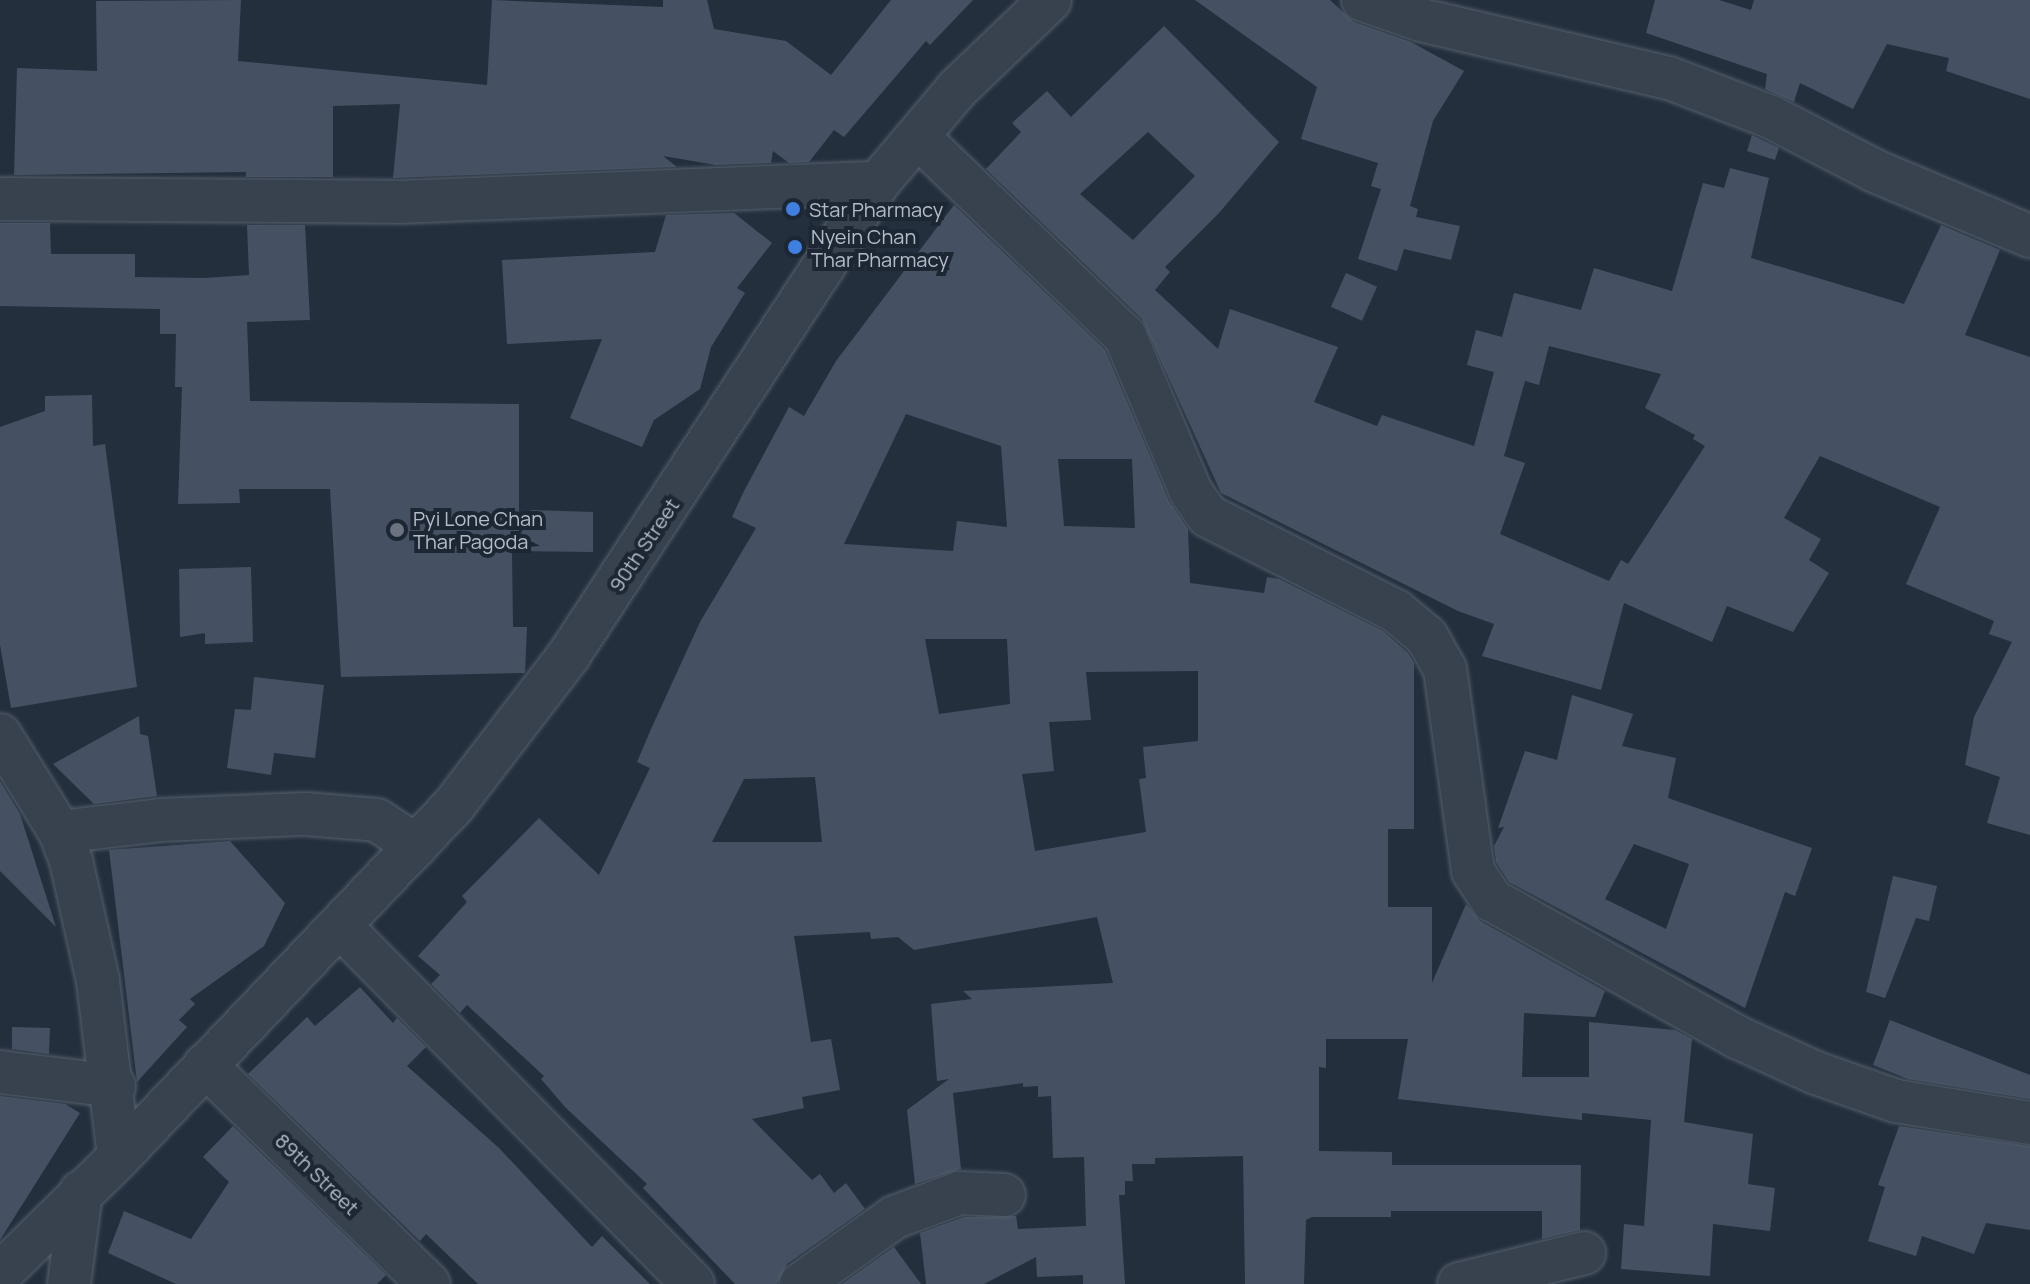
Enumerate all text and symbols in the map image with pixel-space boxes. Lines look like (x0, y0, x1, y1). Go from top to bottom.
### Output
place label: Star Pharmacy (809, 197, 943, 221)
marker: Star Pharmacy (784, 200, 802, 218)
place label: Nyein Chan Thar Pharmacy (811, 224, 949, 271)
marker: Nyein Chan Thar Pharmacy (786, 238, 804, 256)
street label: 90th Street (604, 494, 684, 596)
place label: Pyi Lone Chan Thar Pagoda (413, 506, 543, 553)
marker: Pyi Lone Chan Thar Pagoda (388, 521, 406, 539)
street label: 89th Street (270, 1128, 364, 1220)

